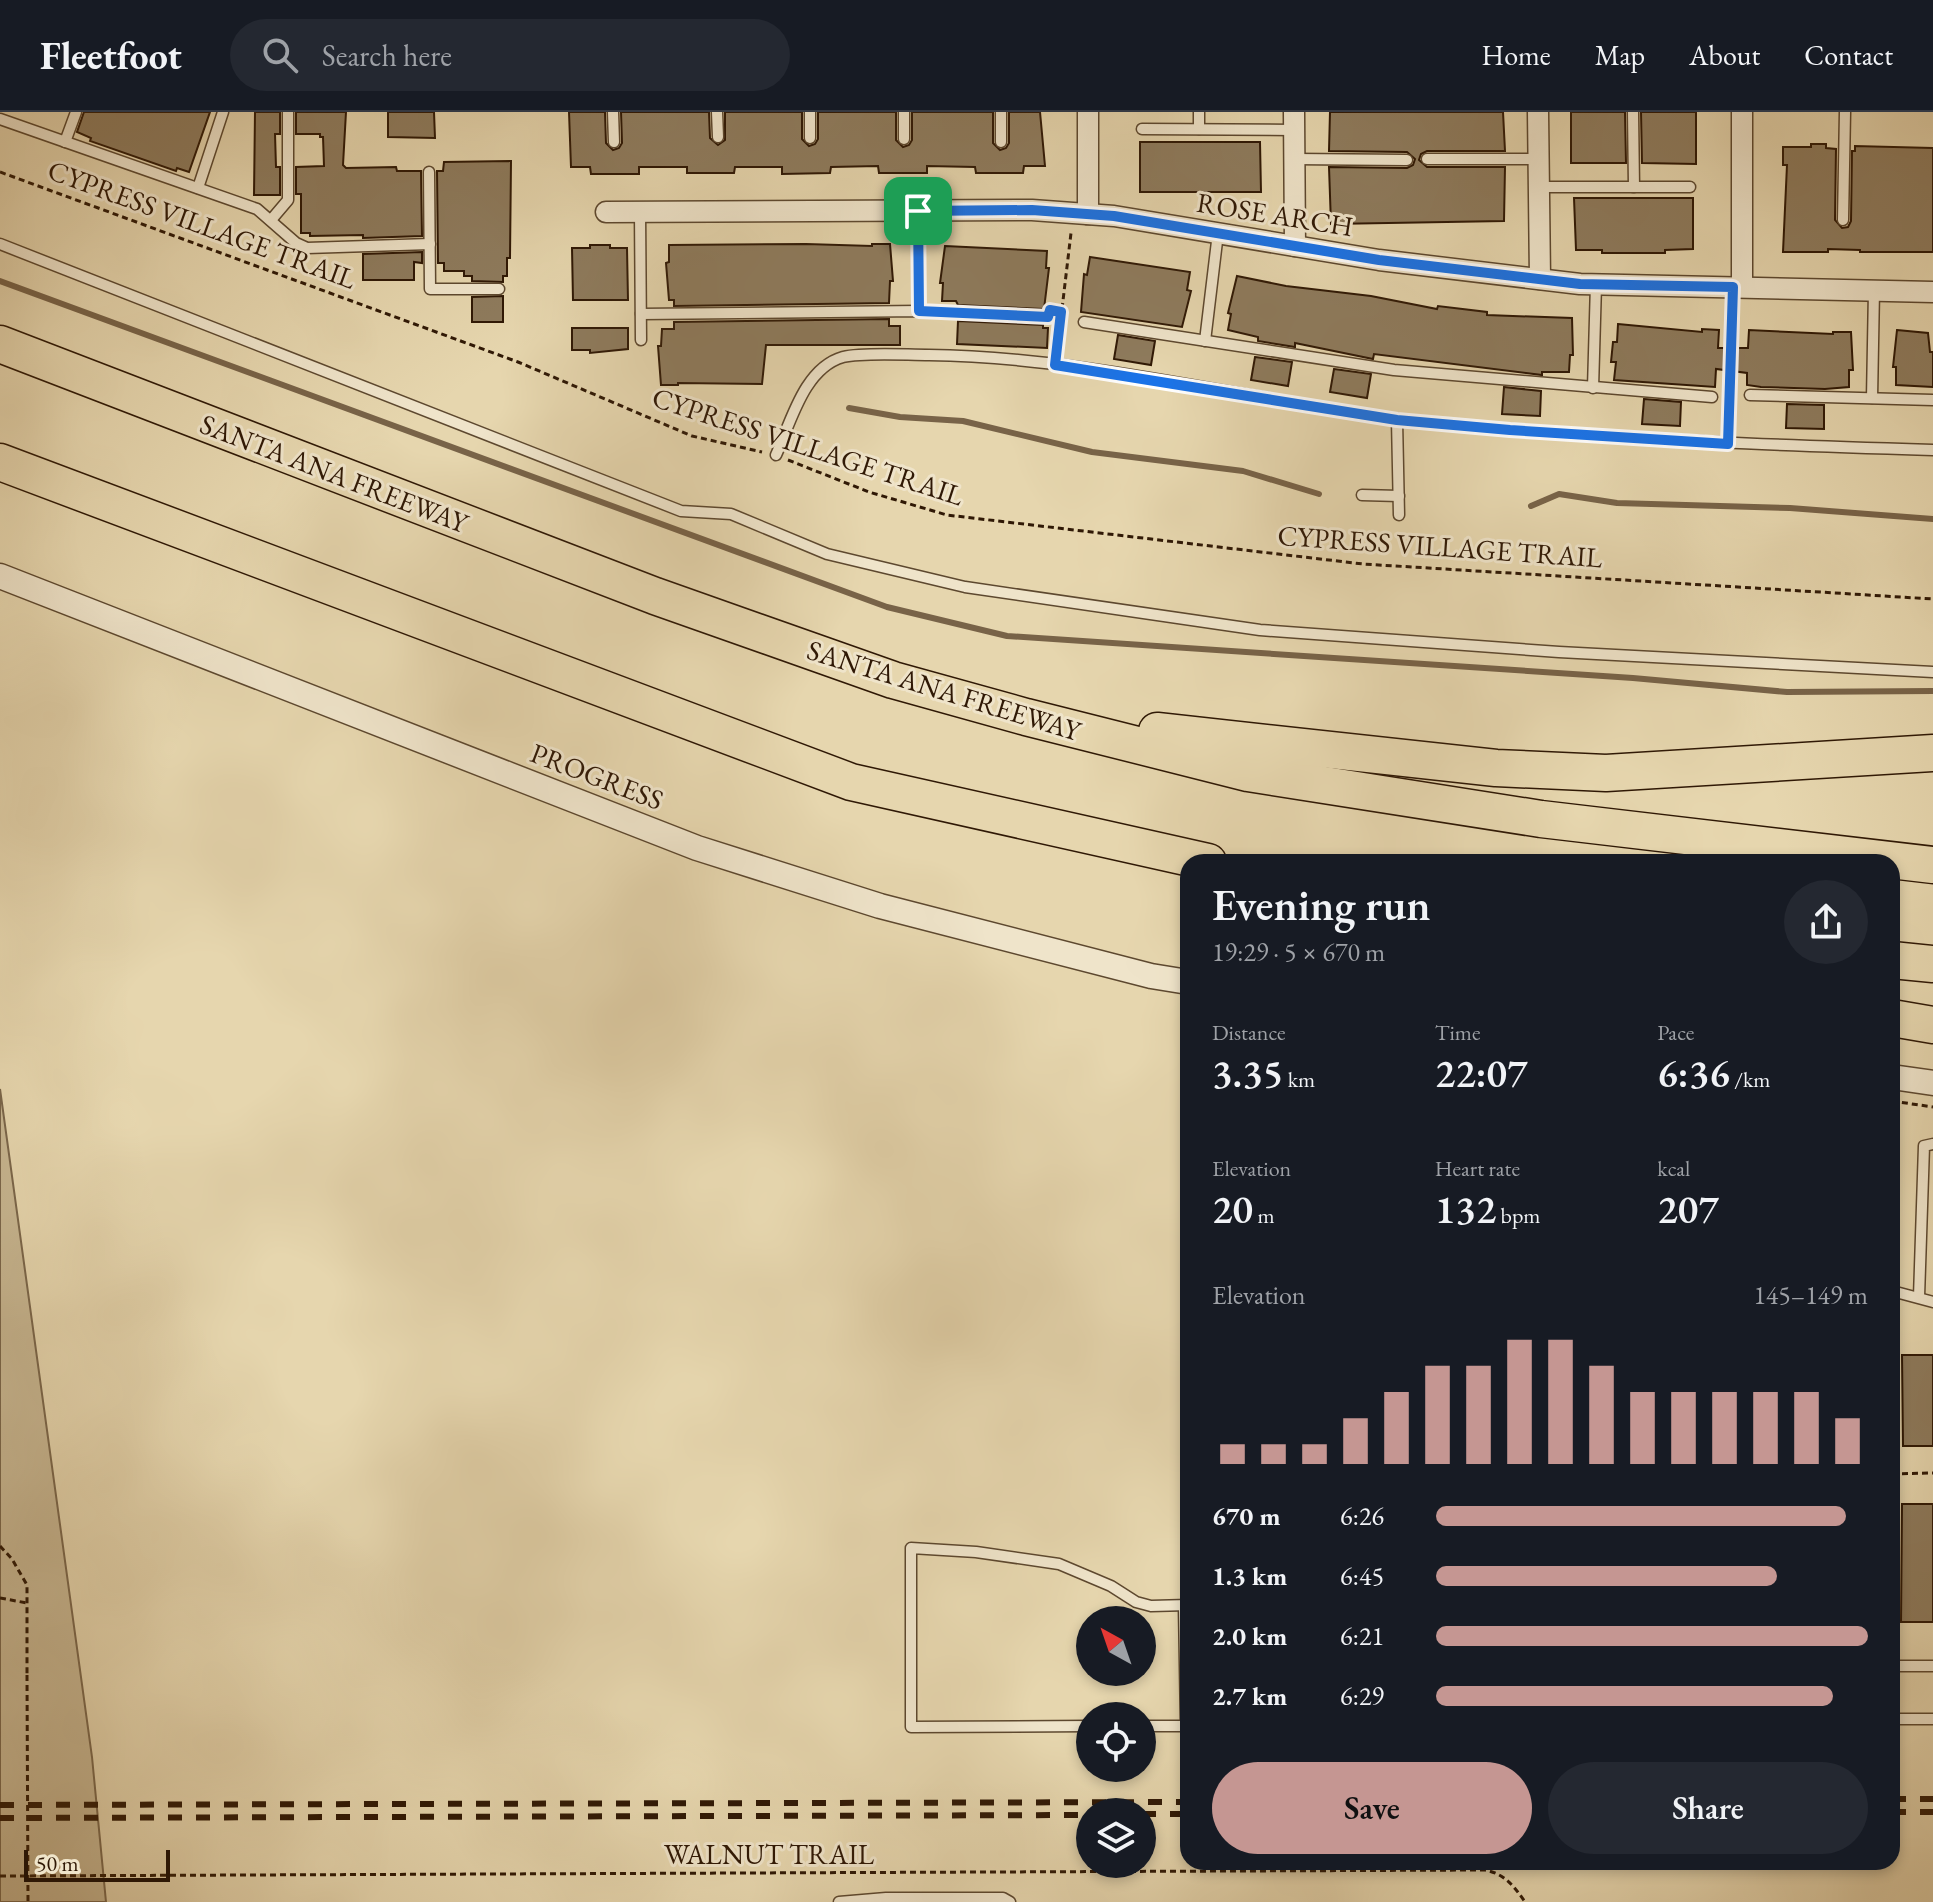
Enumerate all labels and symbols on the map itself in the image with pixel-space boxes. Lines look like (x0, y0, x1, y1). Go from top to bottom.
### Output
street label: CYPRESS VILLAGE TRAIL (43, 151, 362, 297)
pin (884, 177, 952, 245)
street label: ROSE ARCH (1194, 184, 1356, 244)
street label: CYPRESS VILLAGE TRAIL (648, 379, 969, 514)
street label: SANTA ANA FREEWAY (195, 405, 475, 541)
street label: CYPRESS VILLAGE TRAIL (1276, 517, 1604, 575)
street label: SANTA ANA FREEWAY (803, 631, 1087, 749)
street label: PROGRESS (526, 734, 668, 818)
north arrow (1076, 1606, 1156, 1686)
street label: WALNUT TRAIL (664, 1836, 875, 1872)
scale bar (24, 1846, 170, 1882)

